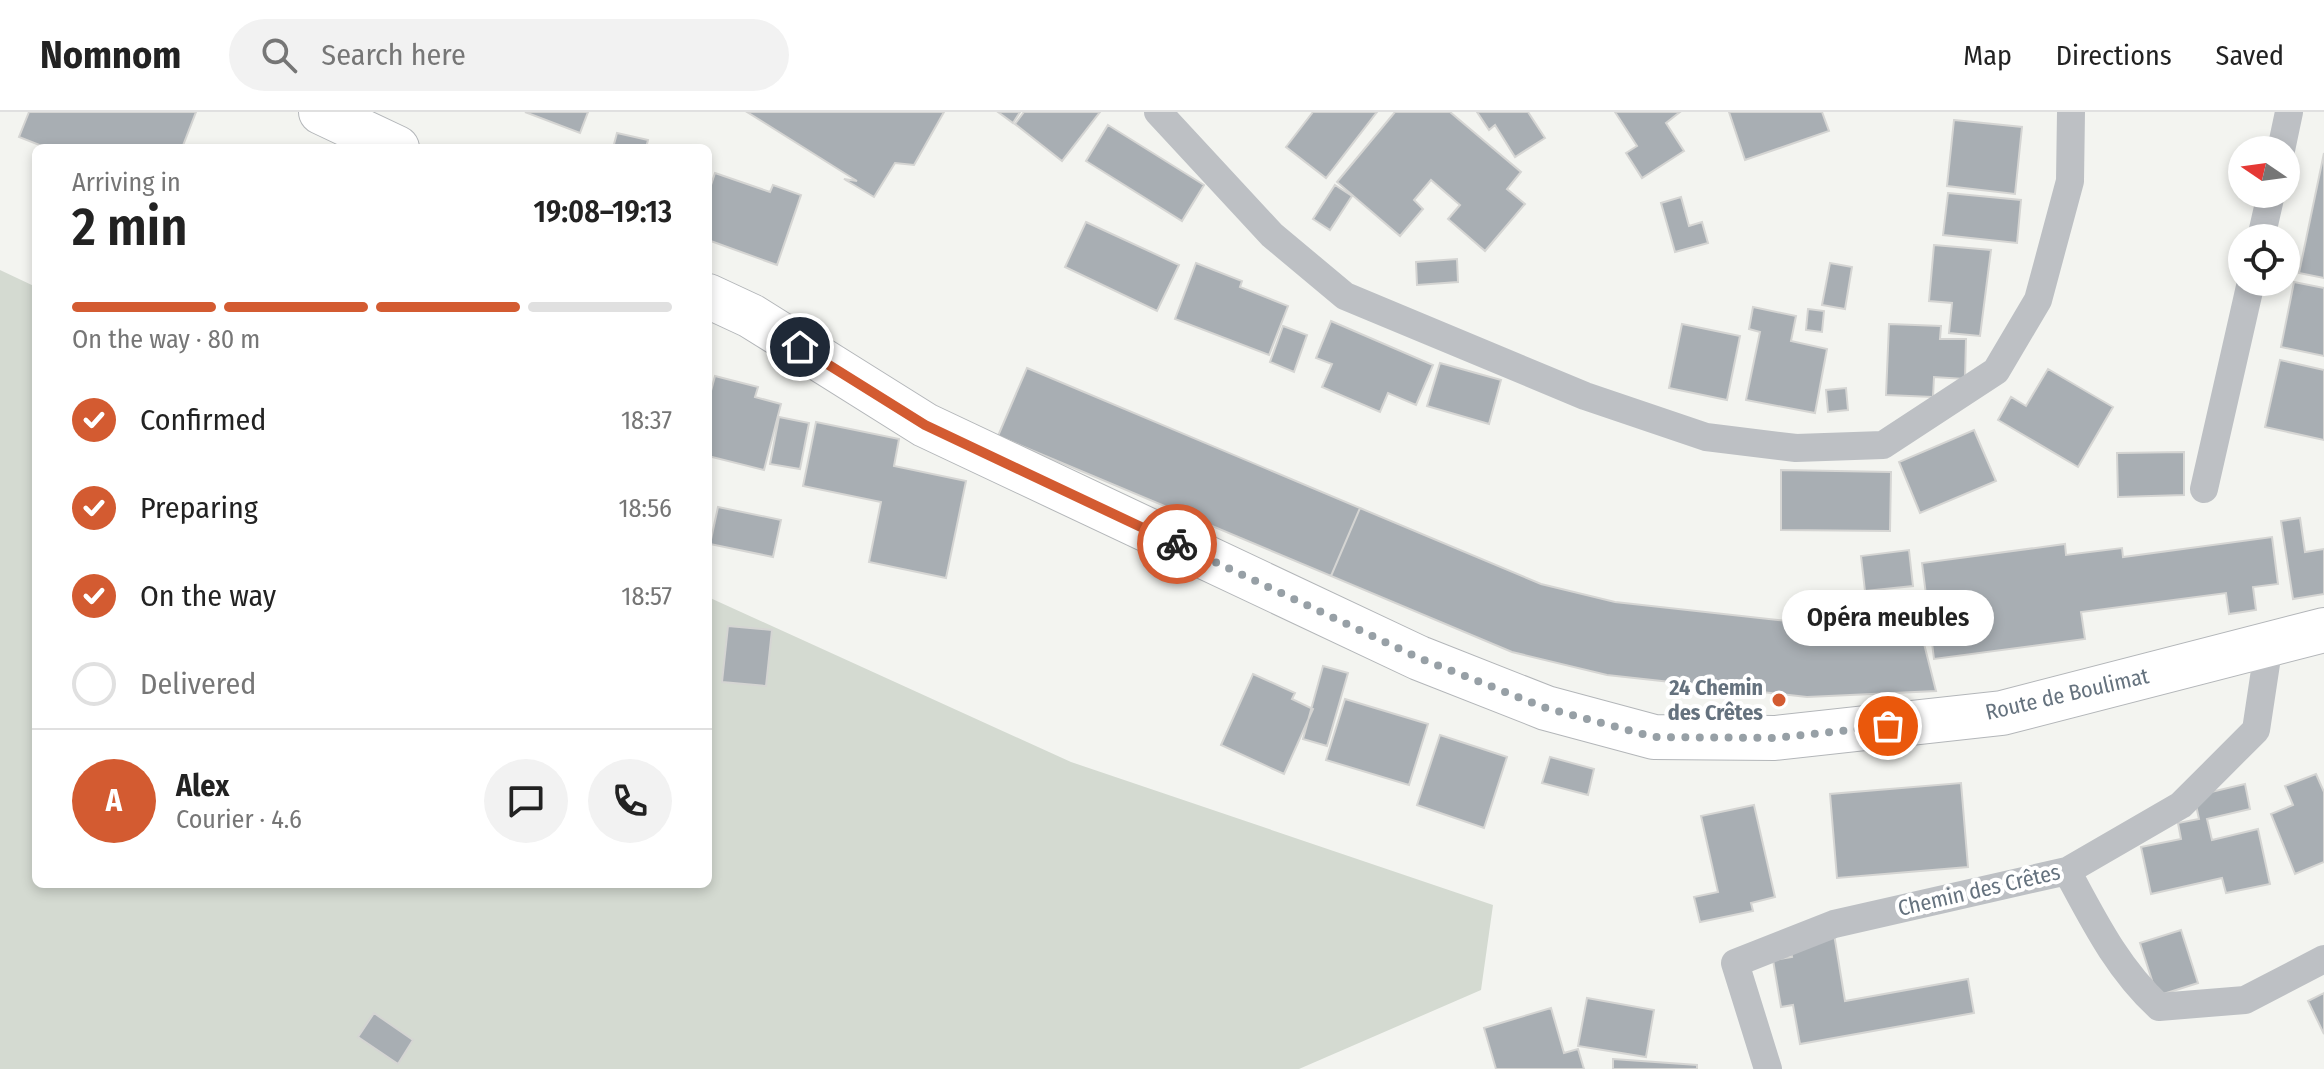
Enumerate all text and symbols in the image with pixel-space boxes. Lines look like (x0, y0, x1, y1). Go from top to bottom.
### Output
search box (229, 19, 789, 91)
text: Nomnom (40, 32, 181, 78)
icon: search (257, 33, 301, 77)
text: Search here (321, 37, 466, 73)
text: Map (1963, 39, 2012, 72)
text: Directions (2056, 39, 2172, 72)
text: Saved (2216, 39, 2284, 72)
north arrow (2228, 136, 2300, 208)
map controls (2228, 136, 2300, 296)
text: Arriving in (72, 167, 181, 198)
text: 19:08–19:13 (533, 194, 672, 230)
text: 2 min (72, 196, 188, 259)
button: locate (2228, 224, 2300, 296)
pin (766, 313, 834, 381)
text: On the way · 80 m (72, 324, 260, 355)
icon: home (778, 325, 822, 369)
icon: check (72, 398, 116, 442)
text: Confirmed (140, 402, 266, 438)
text: 18:37 (621, 405, 672, 436)
icon: check (72, 486, 116, 530)
text: Preparing (140, 490, 258, 526)
text: 18:56 (618, 493, 672, 524)
courier (1137, 504, 1217, 584)
icon: bike (1155, 522, 1199, 566)
icon: check (72, 574, 116, 618)
text: On the way (140, 578, 276, 614)
text: 18:57 (621, 581, 672, 612)
callout: Opéra meubles (1782, 590, 1994, 646)
text: Opéra meubles (1807, 602, 1969, 633)
street label: Route de Boulimat (1983, 662, 2152, 726)
text: Delivered (140, 666, 256, 702)
place label: 24 Chemin des Crêtes (1668, 674, 1763, 726)
marker: 24 Chemin des Crêtes (1770, 691, 1788, 709)
pin (1854, 692, 1922, 760)
icon: bag (1866, 704, 1910, 748)
button: chat (484, 759, 568, 843)
button: phone (588, 759, 672, 843)
text: Alex (176, 768, 229, 804)
text: A (106, 783, 122, 819)
text: Courier · 4.6 (176, 804, 302, 835)
street label: Chemin des Crêtes (1895, 858, 2063, 922)

